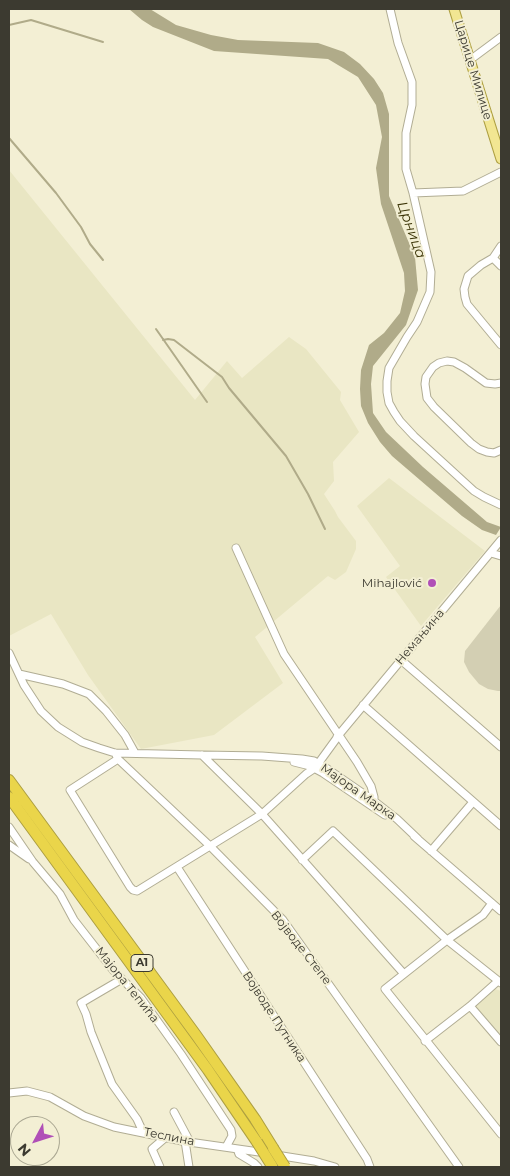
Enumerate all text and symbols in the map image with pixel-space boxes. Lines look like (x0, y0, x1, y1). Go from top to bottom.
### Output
street label: Царице Милице (451, 18, 495, 122)
water label: Црница (393, 199, 429, 261)
place label: Mihajlović (362, 576, 422, 590)
marker: Mihajlović (426, 577, 438, 589)
street label: Немањина (392, 606, 448, 668)
street label: Мајора Марка (318, 761, 398, 823)
street label: Војводе Степе (268, 908, 334, 988)
street label: Мајора Тепића (92, 944, 162, 1026)
road number: A1 (131, 954, 153, 971)
street label: Војводе Путника (239, 969, 309, 1065)
north arrow (10, 1116, 60, 1166)
street label: Теслина (142, 1125, 196, 1149)
text: N (14, 1140, 35, 1160)

